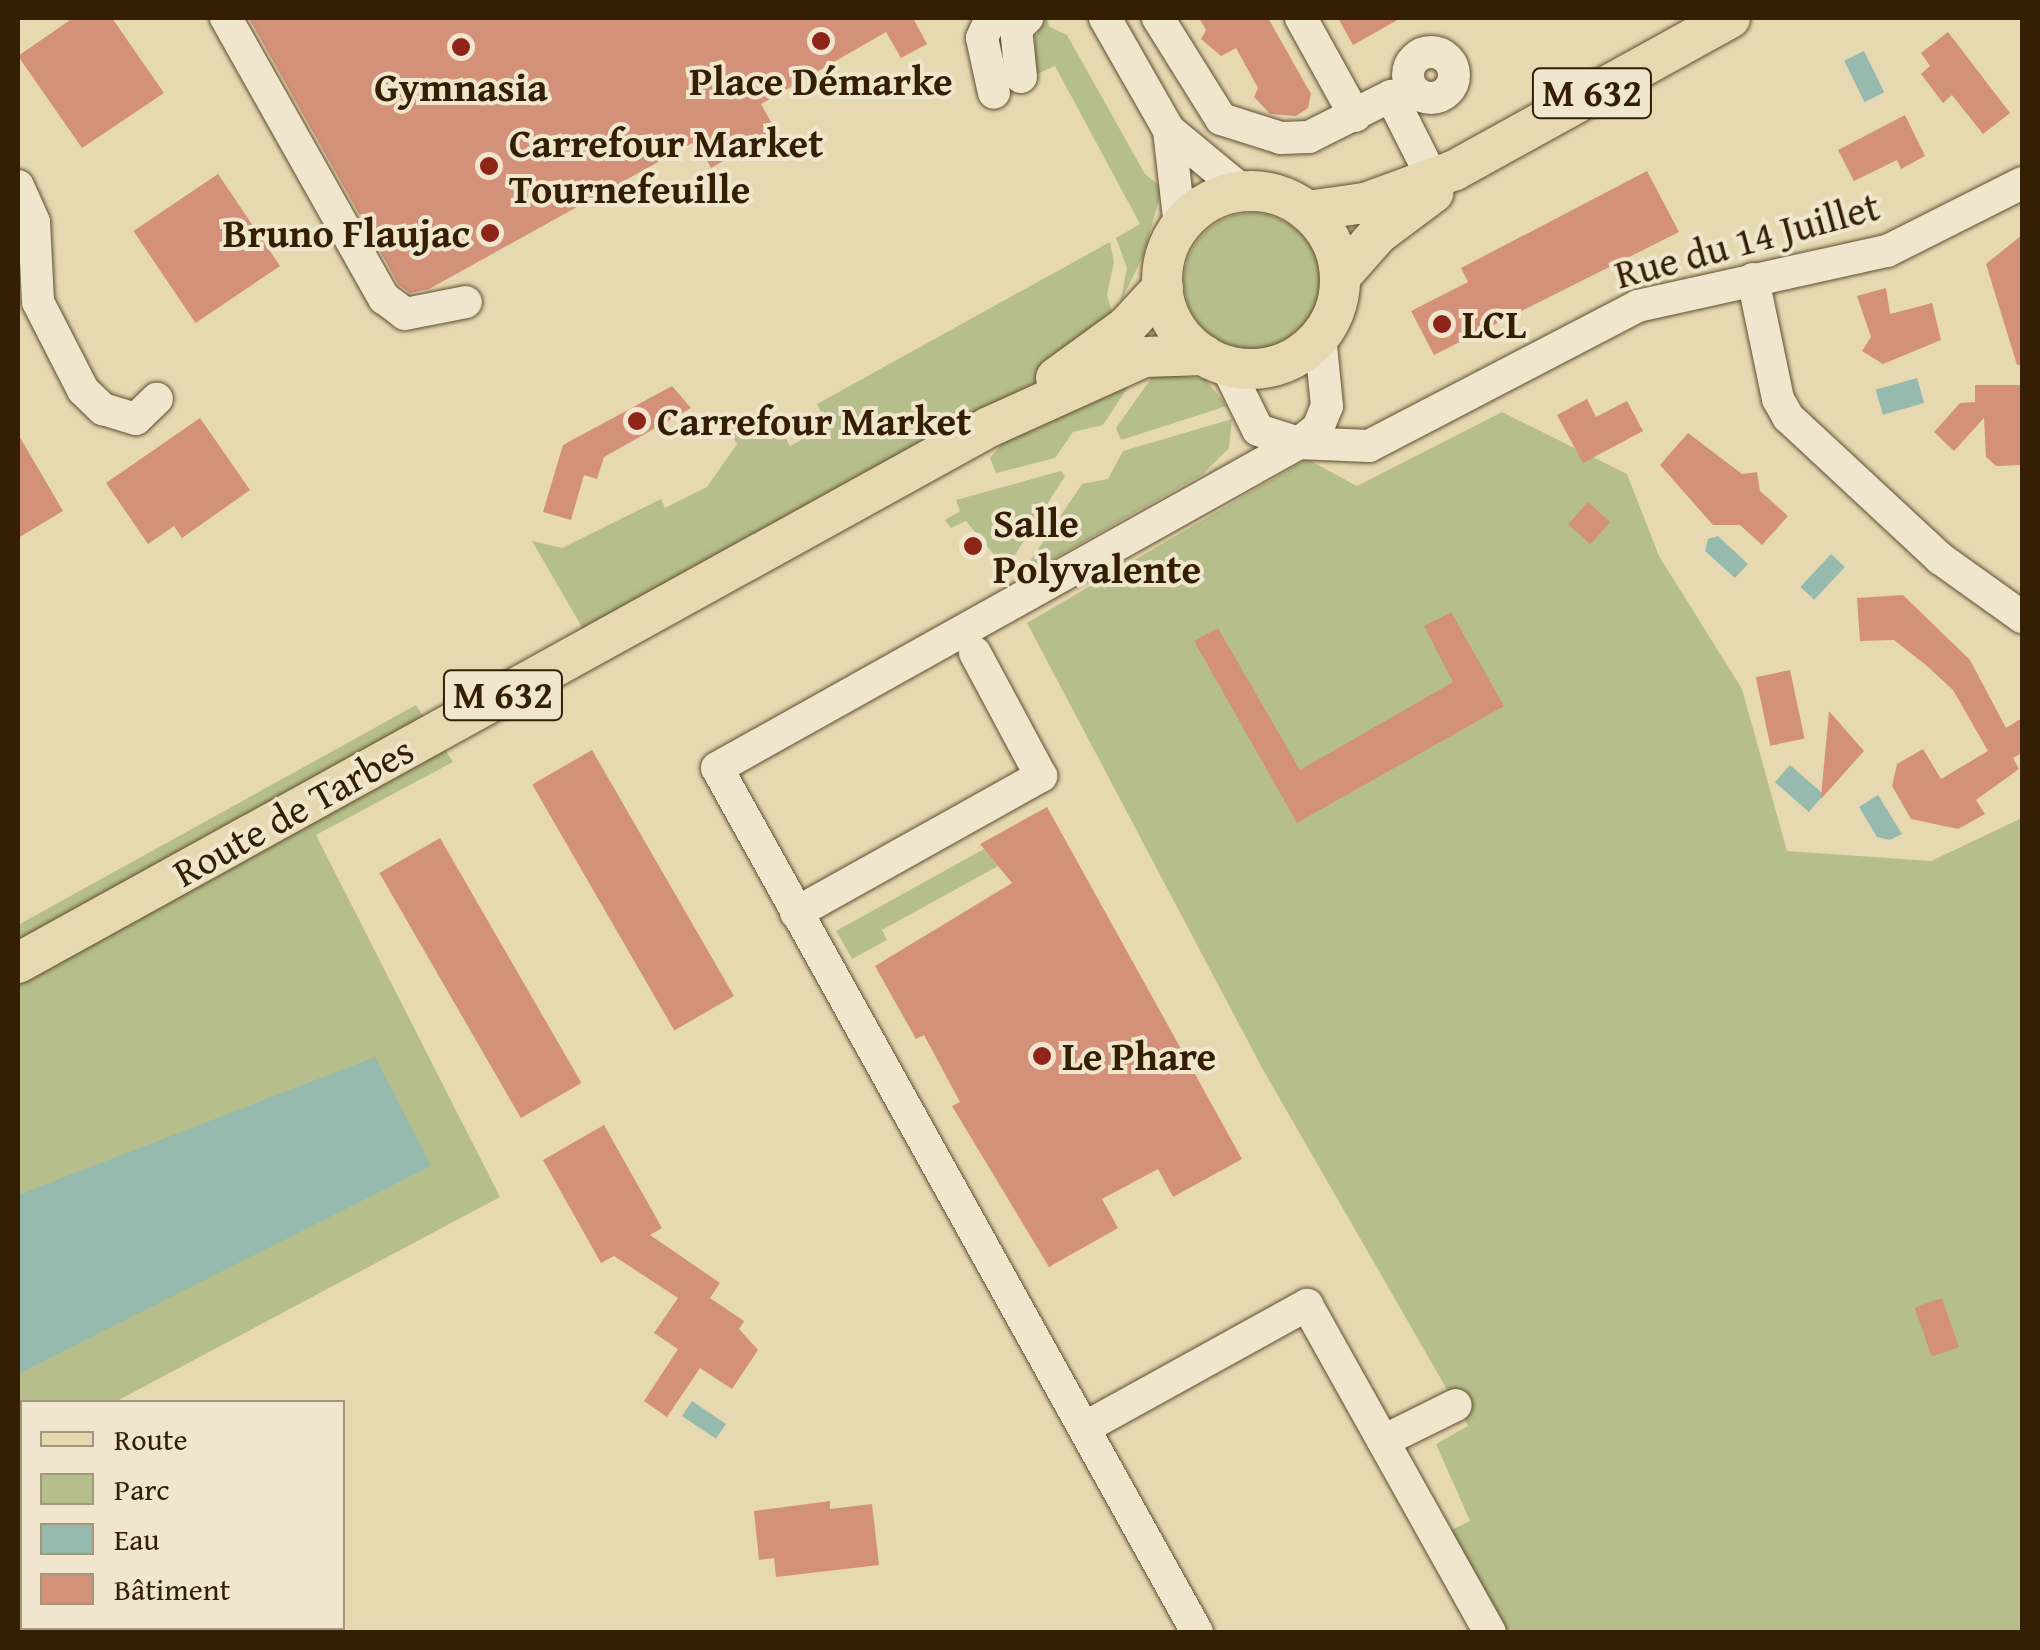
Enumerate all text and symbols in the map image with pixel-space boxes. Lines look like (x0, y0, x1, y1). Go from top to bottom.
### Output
marker: Place Démarke (810, 30, 832, 52)
marker: Gymnasia (450, 36, 472, 58)
place label: Place Démarke (689, 57, 953, 105)
road number: M 632 (1530, 60, 1654, 126)
place label: Gymnasia (374, 63, 548, 111)
place label: Carrefour Market Tournefeuille (509, 119, 823, 213)
marker: Carrefour Market Tournefeuille (478, 155, 500, 177)
street label: Rue du 14 Juillet (1609, 182, 1885, 298)
place label: Bruno Flaujac (223, 209, 470, 257)
marker: Bruno Flaujac (479, 222, 501, 244)
place label: LCL (1462, 300, 1526, 348)
marker: LCL (1431, 313, 1453, 335)
place label: Carrefour Market (657, 397, 971, 445)
marker: Carrefour Market (626, 410, 648, 432)
place label: Salle Polyvalente (993, 499, 1201, 593)
marker: Salle Polyvalente (962, 535, 984, 557)
road number: M 632 (440, 662, 566, 728)
street label: Route de Tarbes (164, 725, 422, 897)
place label: Le Phare (1062, 1032, 1216, 1080)
marker: Le Phare (1031, 1045, 1053, 1067)
legend (20, 1400, 345, 1630)
text: Route (114, 1417, 187, 1461)
text: Parc (114, 1467, 170, 1511)
text: Eau (114, 1517, 160, 1561)
text: Bâtiment (114, 1567, 230, 1611)

